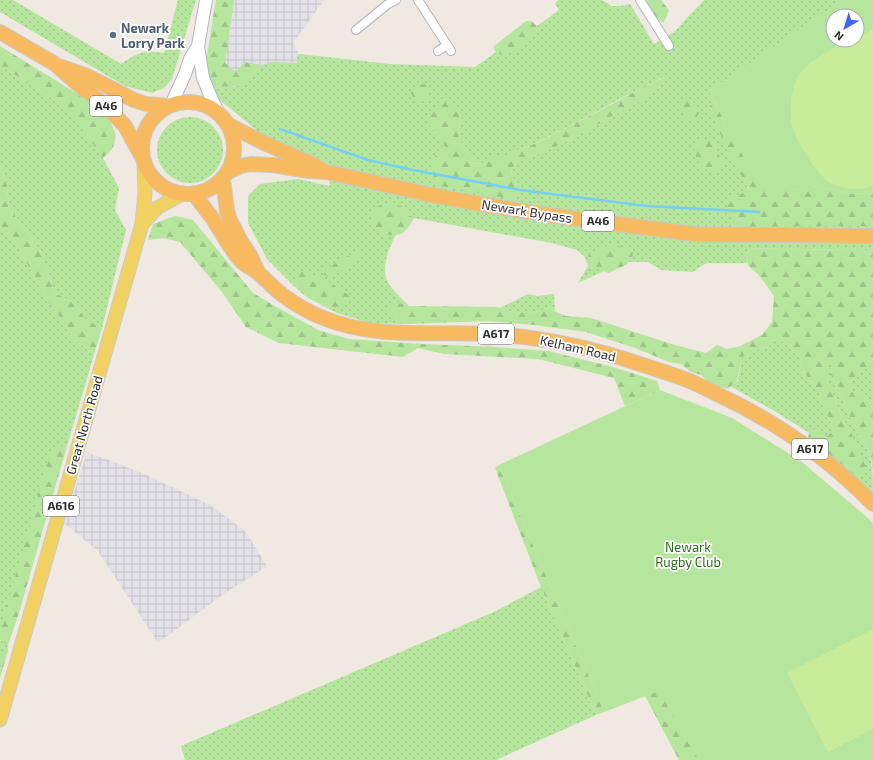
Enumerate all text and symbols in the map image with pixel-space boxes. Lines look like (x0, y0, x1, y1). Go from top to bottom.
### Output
north arrow (825, 8, 865, 48)
place label: Newark Lorry Park (121, 20, 186, 51)
text: N (831, 29, 846, 44)
marker: Newark Lorry Park (108, 30, 118, 40)
road number: A46 (90, 96, 122, 116)
street label: Newark Bypass (481, 196, 573, 226)
road number: A46 (582, 211, 614, 231)
road number: A617 (478, 324, 514, 344)
street label: Kelham Road (539, 332, 617, 364)
street label: Great North Road (62, 374, 106, 476)
road number: A617 (792, 439, 828, 459)
road number: A616 (43, 496, 79, 516)
park label: Newark Rugby Club (655, 539, 721, 570)

